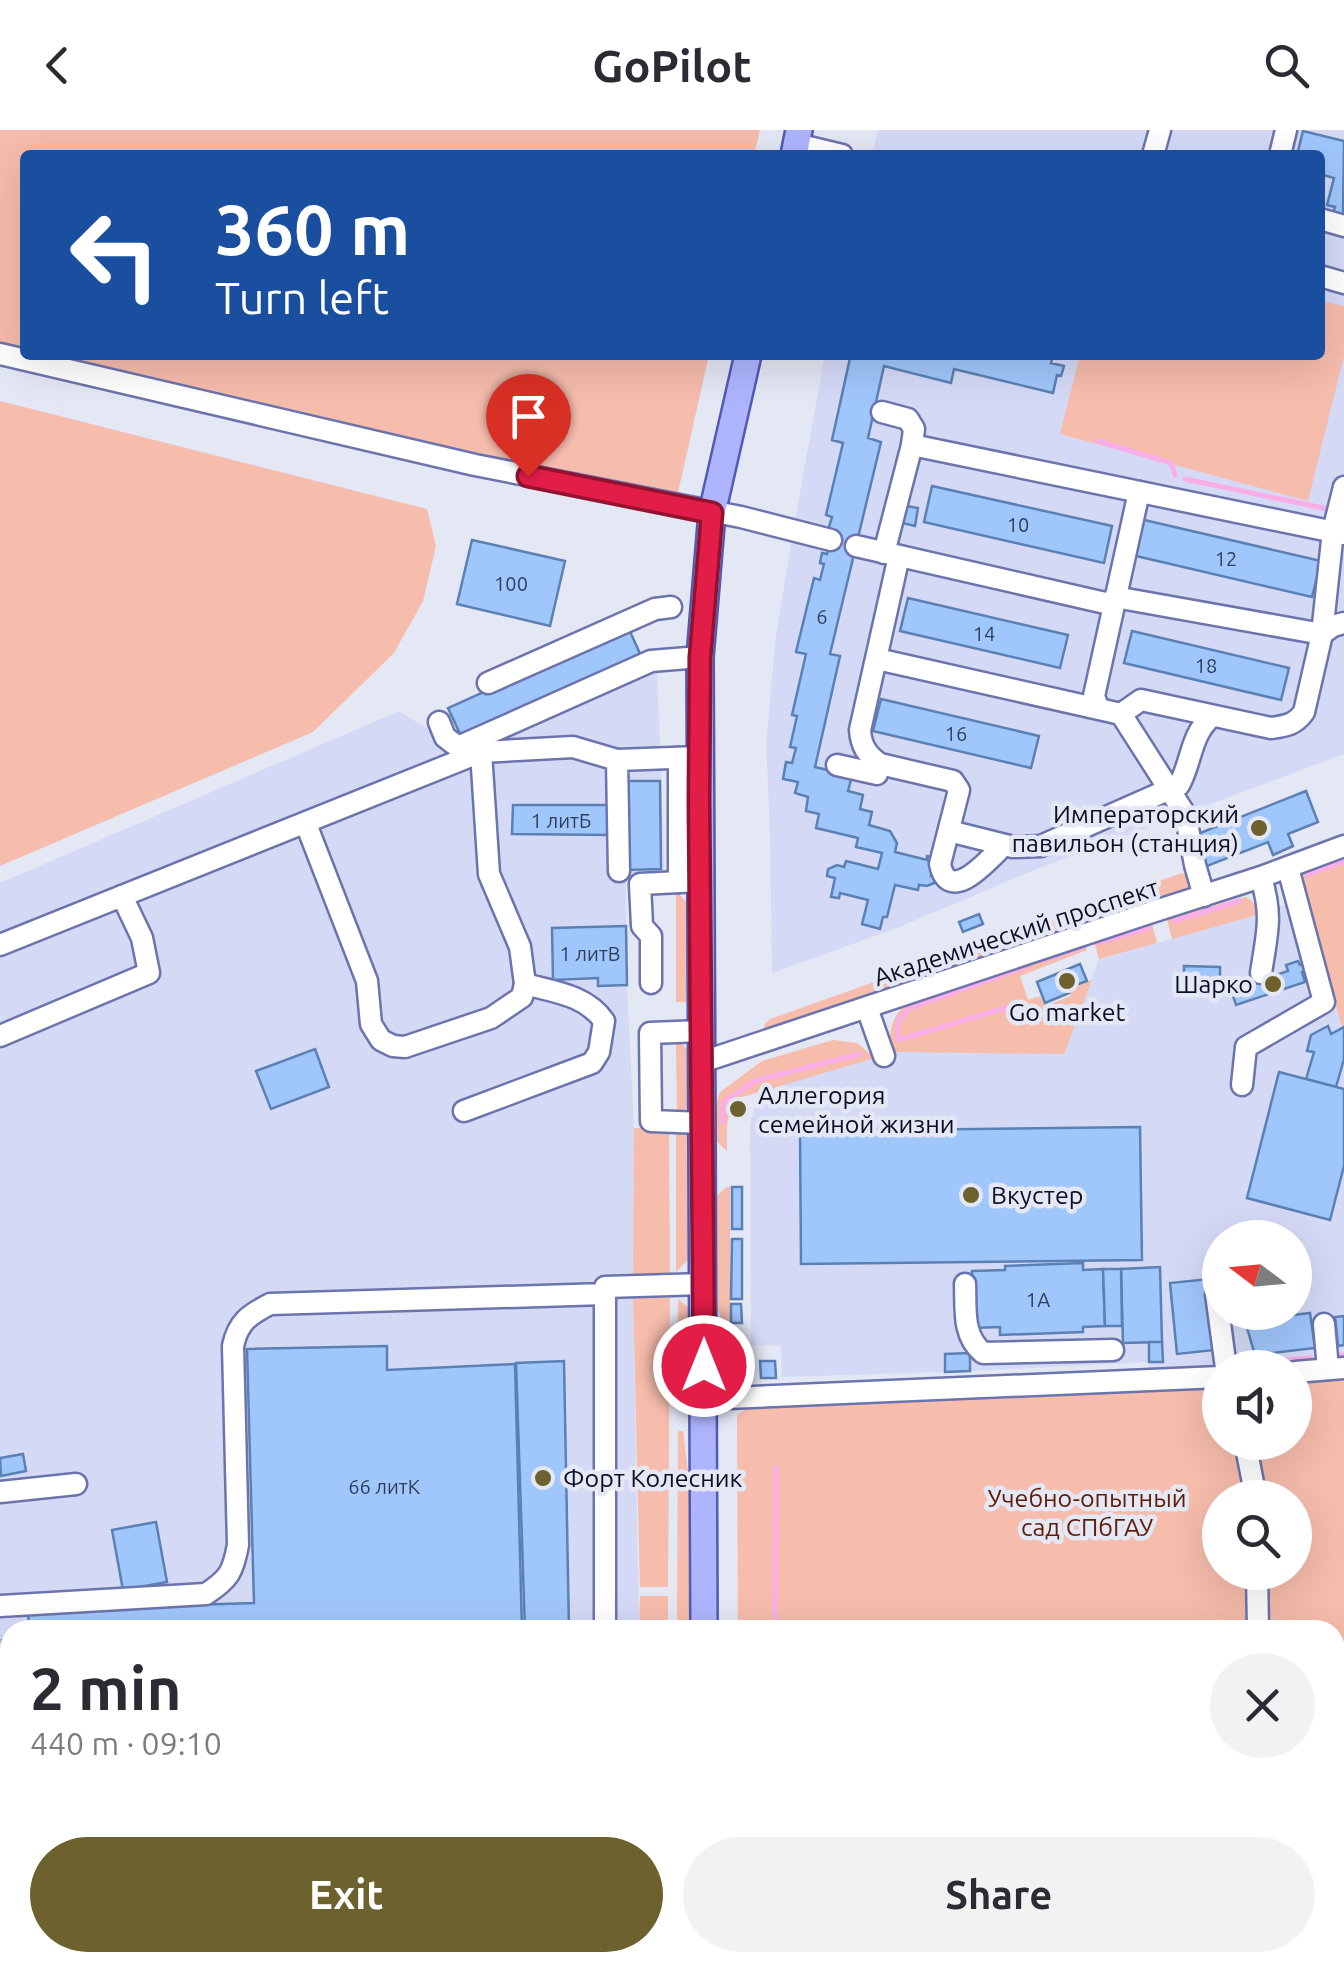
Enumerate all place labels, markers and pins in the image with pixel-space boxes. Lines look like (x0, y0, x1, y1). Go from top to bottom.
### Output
pin (486, 374, 571, 477)
place label: Императорский павильон (станция) (1012, 800, 1239, 857)
marker: Императорский павильон (станция) (1248, 817, 1270, 839)
marker: Go market (1056, 970, 1078, 992)
place label: Шарко (1174, 970, 1253, 998)
marker: Шарко (1262, 973, 1284, 995)
place label: Go market (1009, 998, 1125, 1026)
place label: Аллегория семейной жизни (758, 1081, 955, 1138)
marker: Аллегория семейной жизни (727, 1098, 749, 1120)
place label: Вкустер (991, 1181, 1083, 1209)
marker: Вкустер (960, 1184, 982, 1206)
place label: Форт Колесник (563, 1464, 743, 1492)
marker: Форт Колесник (532, 1467, 554, 1489)

